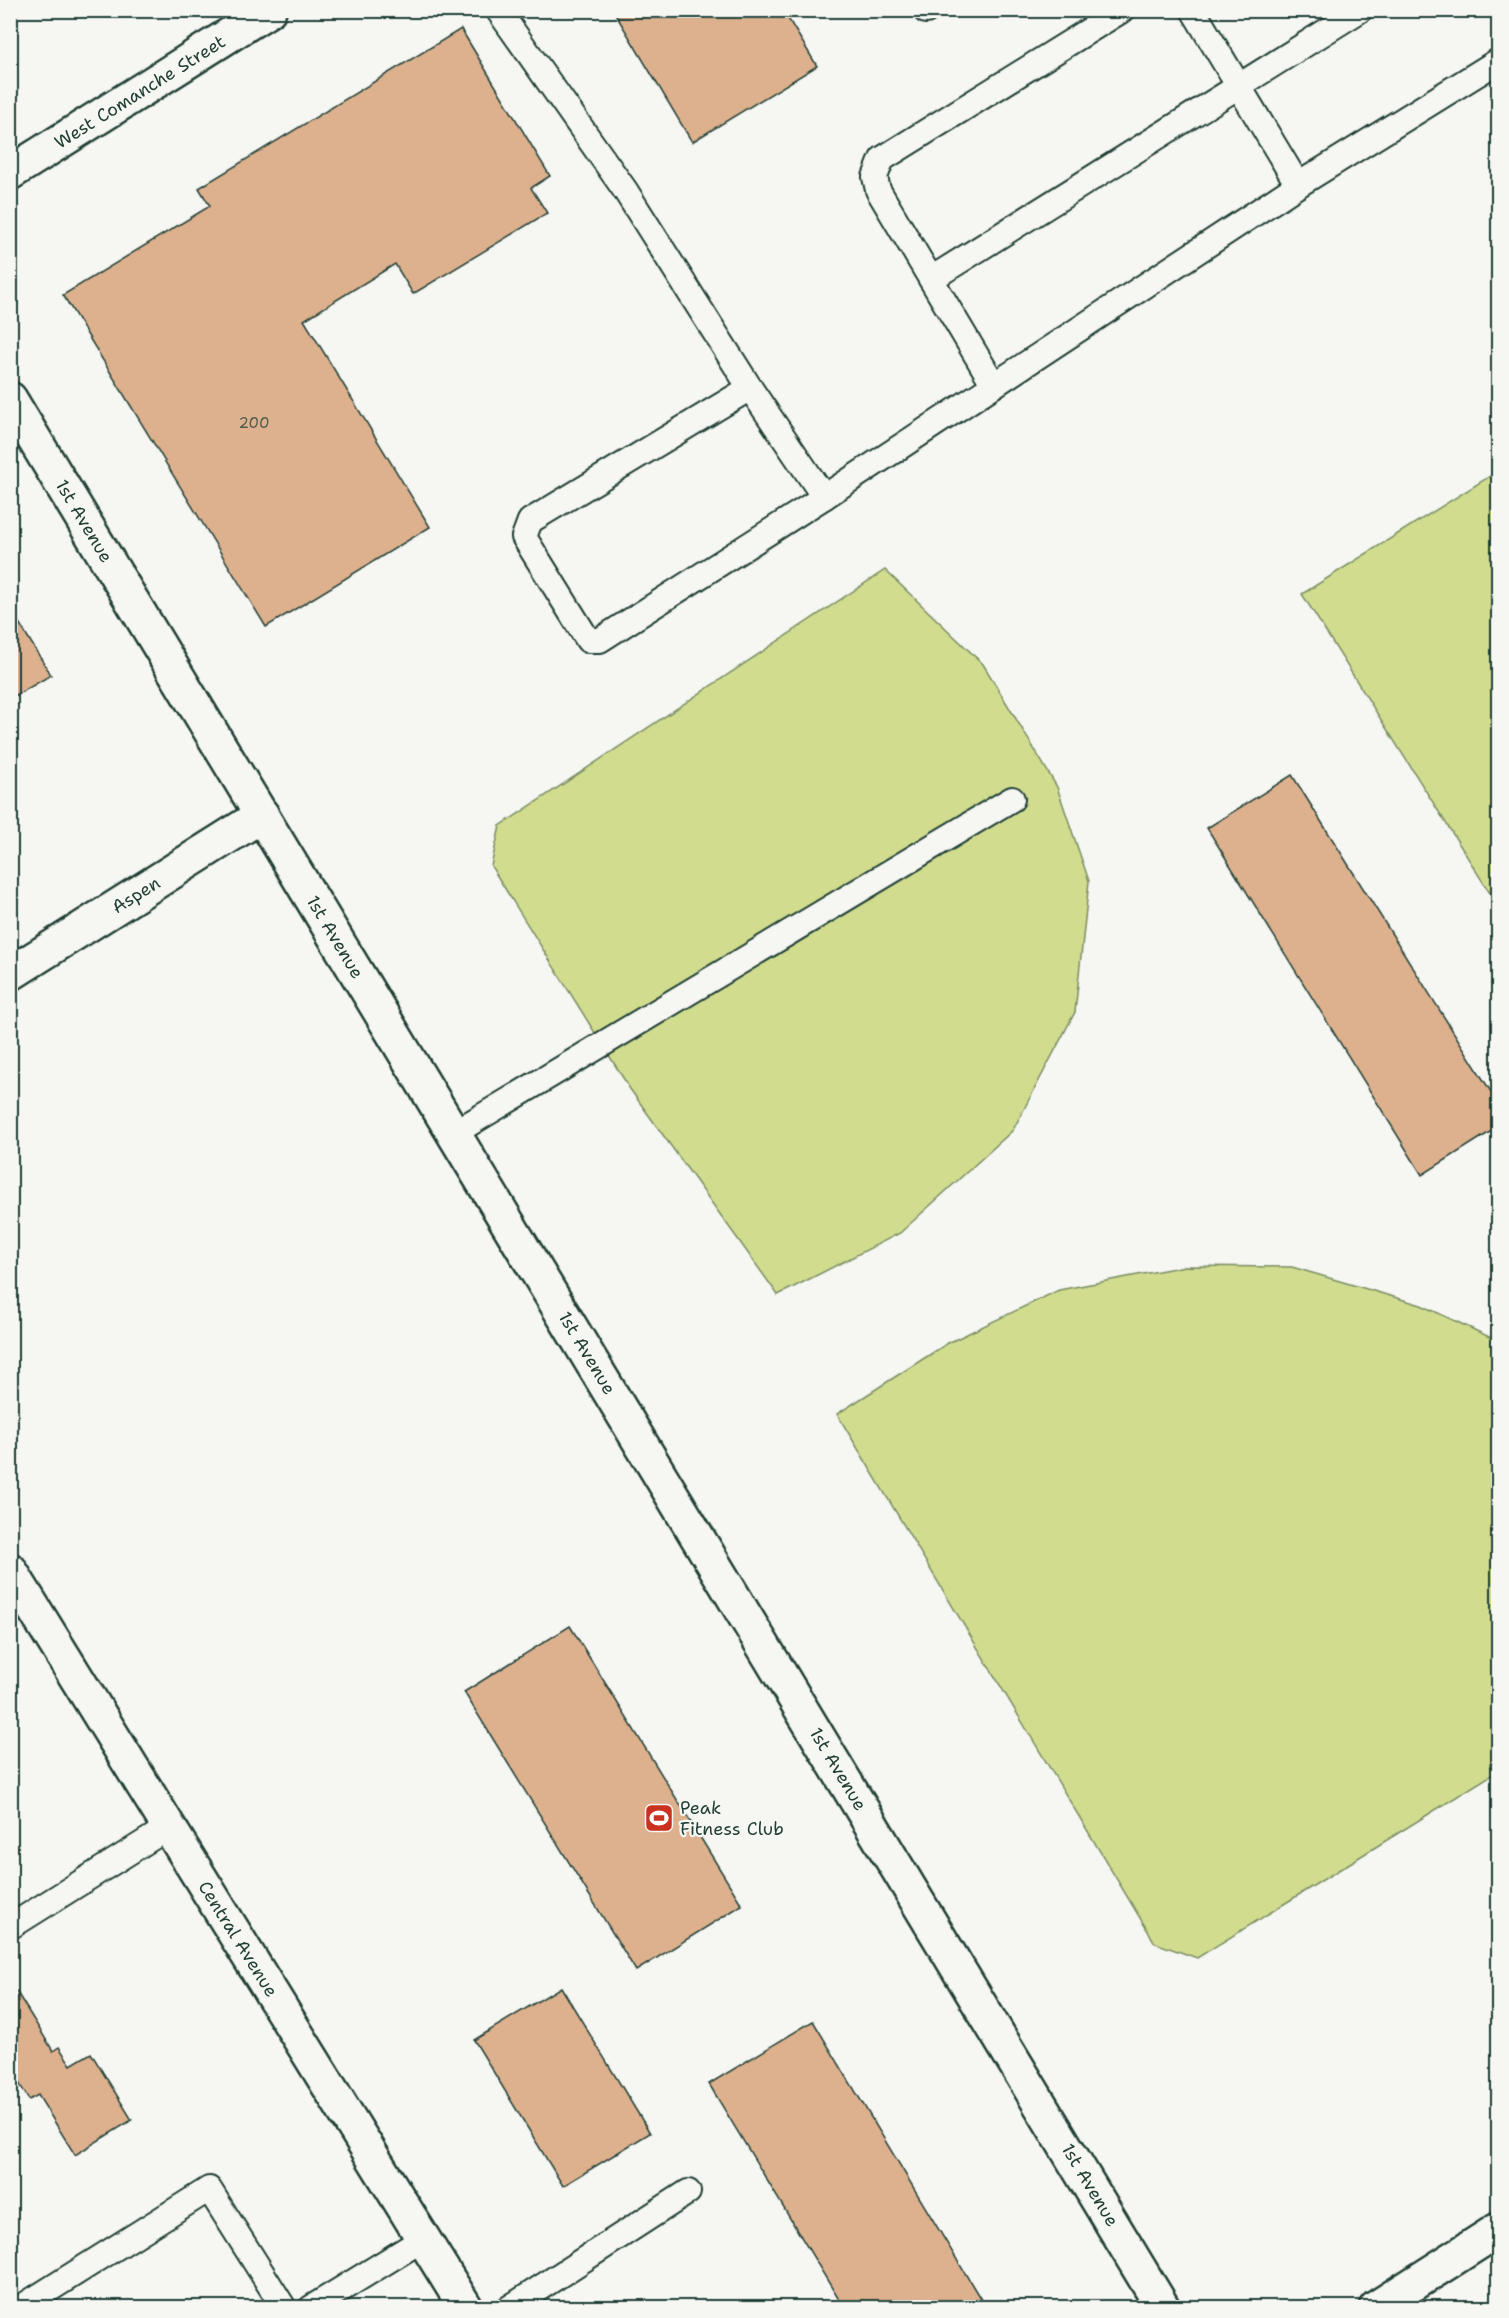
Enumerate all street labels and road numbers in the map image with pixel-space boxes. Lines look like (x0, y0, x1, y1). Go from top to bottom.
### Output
street label: West Comanche Street (50, 30, 230, 154)
street label: 1st Avenue (50, 475, 118, 567)
street label: Aspen (107, 871, 165, 919)
street label: 1st Avenue (301, 891, 369, 983)
street label: 1st Avenue (553, 1307, 621, 1399)
street label: 1st Avenue (804, 1723, 872, 1815)
street label: Central Avenue (193, 1876, 283, 2002)
street label: 1st Avenue (1056, 2139, 1124, 2231)

